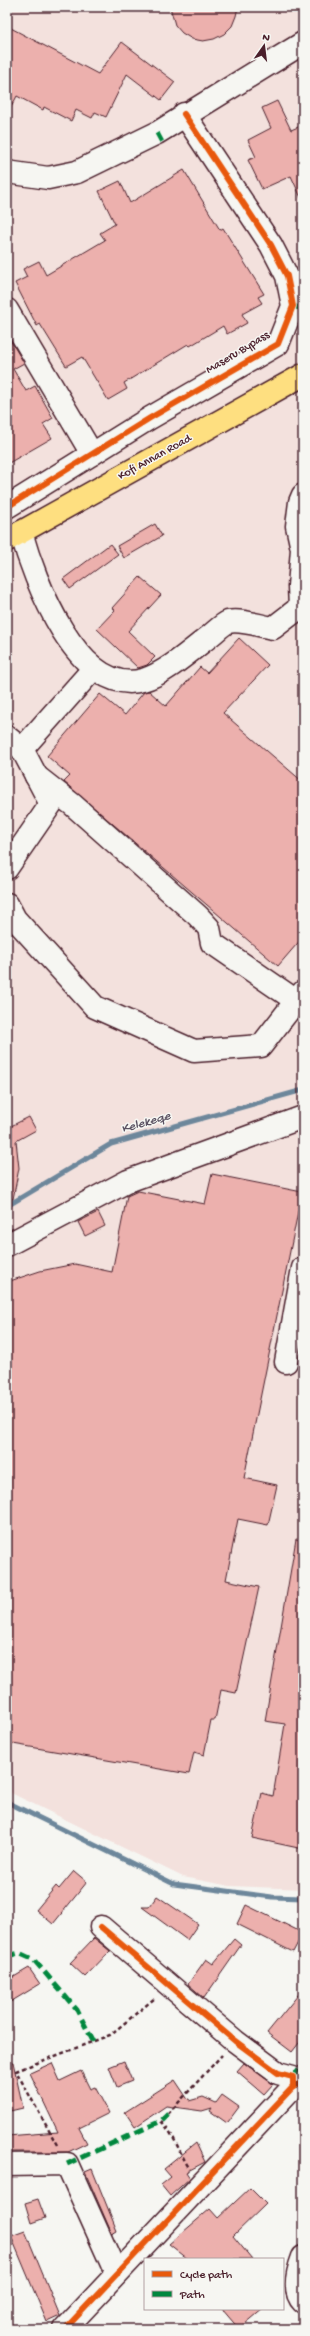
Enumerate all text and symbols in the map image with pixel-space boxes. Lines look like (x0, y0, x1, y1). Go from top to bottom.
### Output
north arrow (244, 26, 284, 66)
text: N (261, 32, 271, 45)
street label: Maseru Bypass (204, 328, 273, 377)
street label: Kofi Annan Road (116, 432, 195, 484)
water label: Kelekeqe (120, 1108, 174, 1137)
legend (144, 2258, 284, 2310)
text: Cycle path (180, 2269, 233, 2283)
text: Path (179, 2289, 205, 2303)

